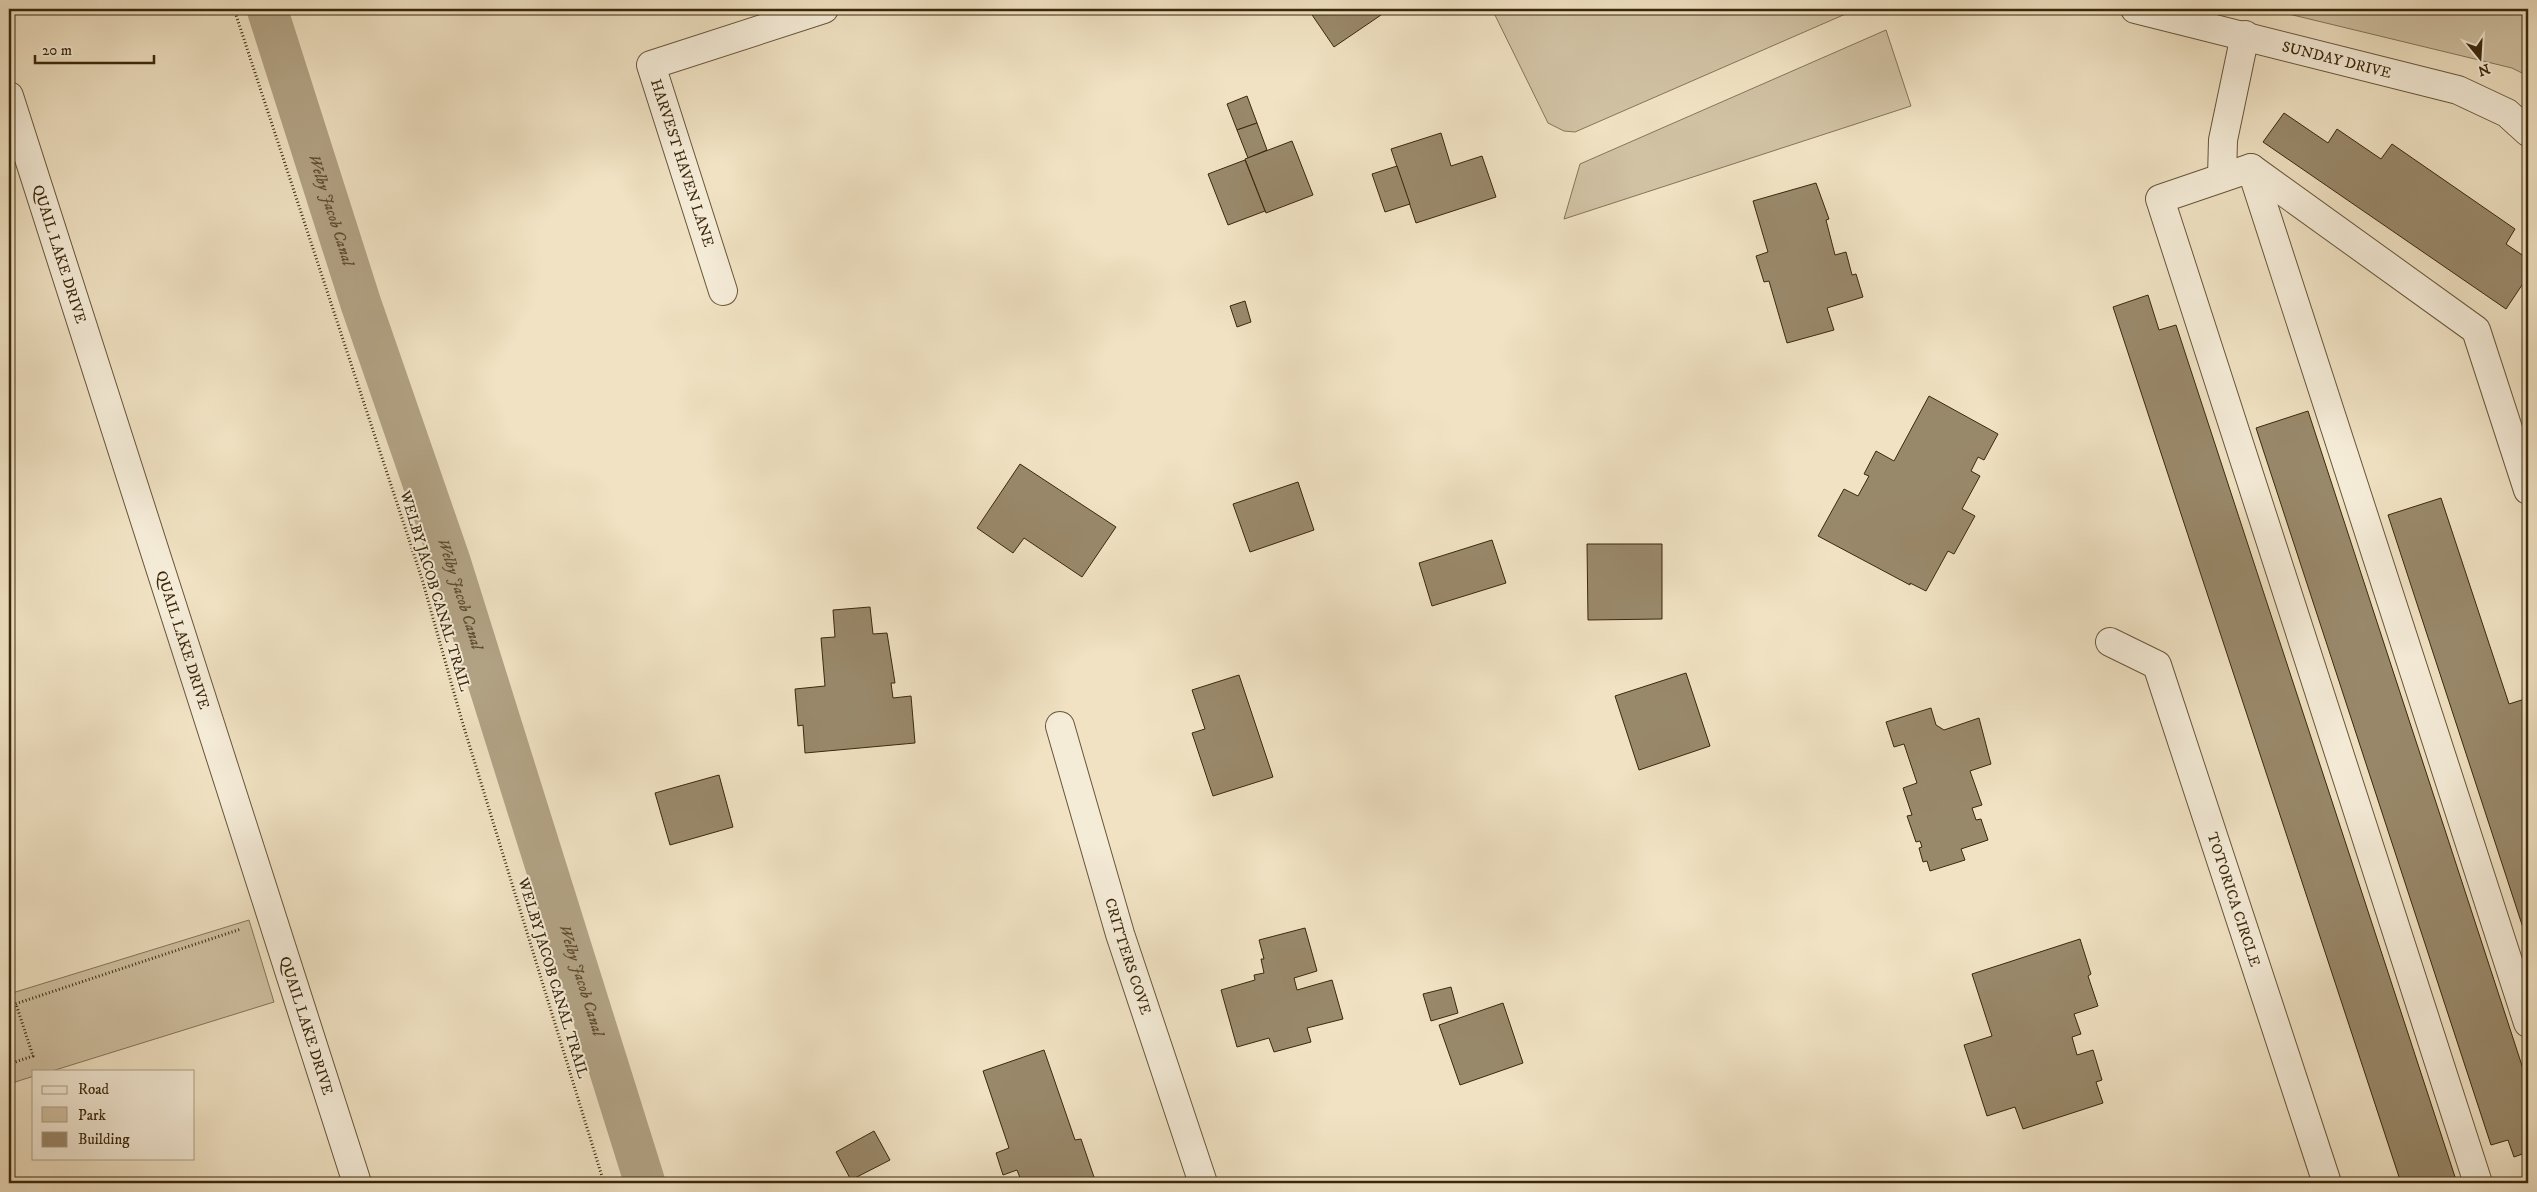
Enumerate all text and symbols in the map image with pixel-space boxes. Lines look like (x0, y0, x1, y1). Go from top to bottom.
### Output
scale bar (35, 32, 154, 64)
north arrow (2454, 32, 2504, 82)
street label: SUNDAY DRIVE (2280, 37, 2394, 83)
text: 20 m (42, 41, 72, 60)
text: N (2475, 59, 2492, 80)
street label: HARVEST HAVEN LANE (646, 77, 718, 250)
water label: Welby Jacob Canal (304, 152, 359, 270)
street label: QUAIL LAKE DRIVE (29, 182, 91, 326)
street label: WELBY JACOB CANAL TRAIL (395, 488, 475, 694)
water label: Welby Jacob Canal (433, 536, 488, 654)
street label: QUAIL LAKE DRIVE (152, 568, 214, 712)
street label: TOTORICA CIRCLE (2203, 830, 2265, 969)
street label: WELBY JACOB CANAL TRAIL (513, 875, 593, 1081)
street label: CRITTERS COVE (1101, 896, 1156, 1017)
water label: Welby Jacob Canal (555, 922, 609, 1040)
street label: QUAIL LAKE DRIVE (276, 954, 338, 1098)
legend (32, 1070, 195, 1160)
text: Road (78, 1080, 110, 1099)
text: Park (78, 1106, 107, 1125)
text: Building (78, 1130, 130, 1149)

